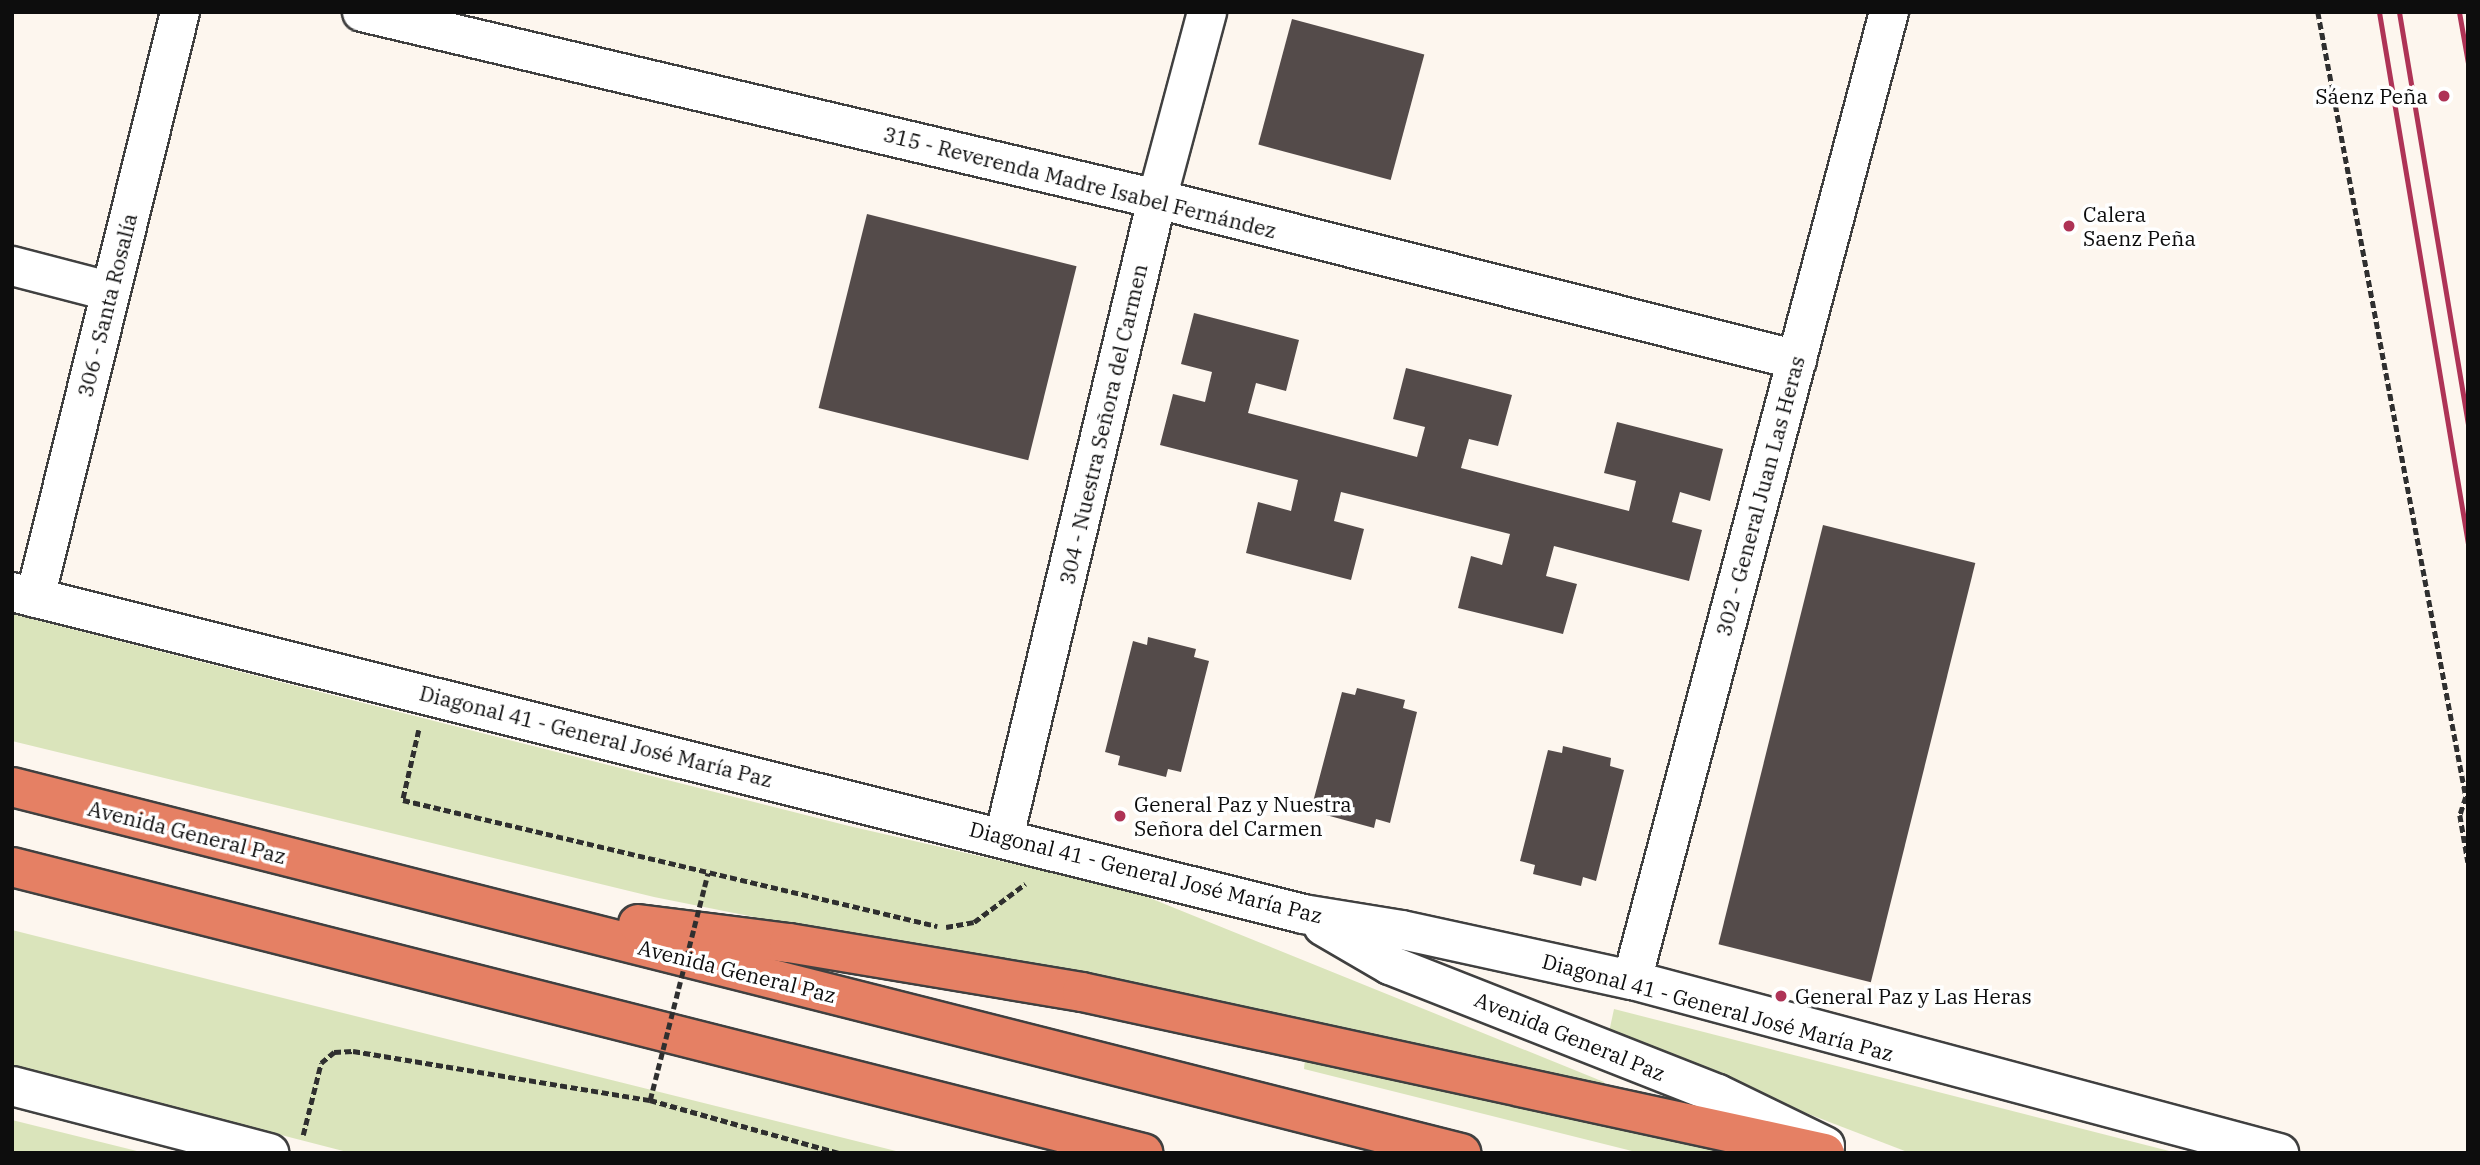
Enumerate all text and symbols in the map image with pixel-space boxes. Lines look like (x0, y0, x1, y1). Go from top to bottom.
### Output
place label: Sáenz Peña (2315, 83, 2428, 109)
marker: Sáenz Peña (2434, 86, 2454, 106)
street label: 315 - Reverenda Madre Isabel Fernández (881, 121, 1279, 243)
place label: Calera Saenz Peña (2083, 201, 2196, 251)
street label: 306 - Santa Rosalía (72, 210, 142, 400)
marker: Calera Saenz Peña (2061, 218, 2077, 234)
street label: 304 - Nuestra Señora del Carmen (1054, 261, 1152, 587)
street label: 302 - General Juan Las Heras (1710, 353, 1810, 639)
street label: Diagonal 41 - General José María Paz (417, 680, 775, 792)
place label: General Paz y Nuestra Señora del Carmen (1134, 791, 1352, 841)
street label: Avenida General Paz (85, 795, 289, 869)
marker: General Paz y Nuestra Señora del Carmen (1112, 808, 1128, 824)
street label: Diagonal 41 - General José María Paz (967, 816, 1325, 928)
street label: Avenida General Paz (635, 934, 839, 1008)
street label: Diagonal 41 - General José María Paz (1540, 948, 1896, 1066)
place label: General Paz y Las Heras (1795, 983, 2032, 1009)
street label: Avenida General Paz (1471, 986, 1669, 1086)
marker: General Paz y Las Heras (1773, 988, 1789, 1004)

